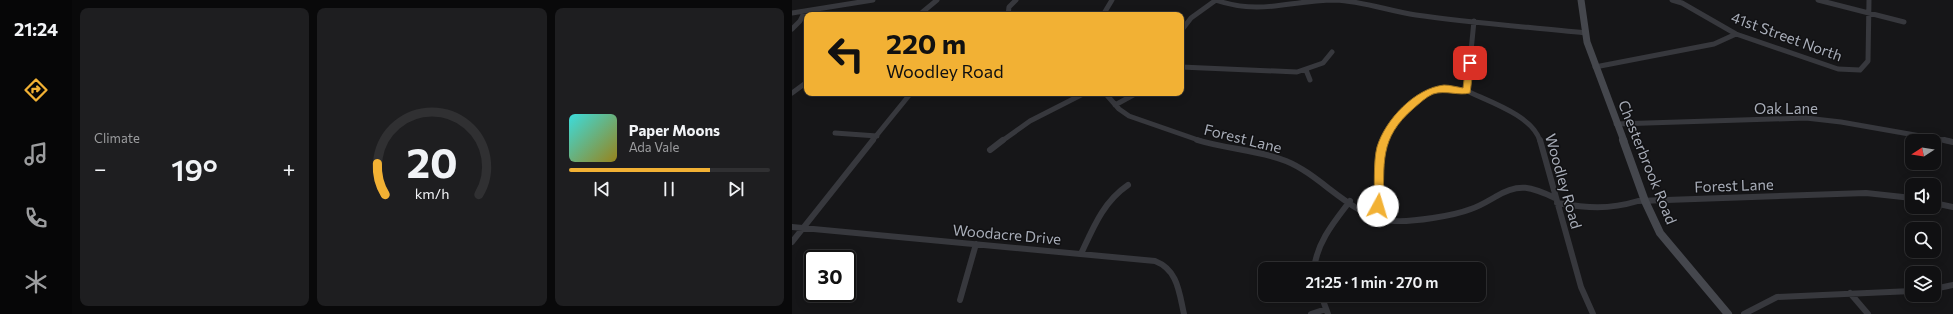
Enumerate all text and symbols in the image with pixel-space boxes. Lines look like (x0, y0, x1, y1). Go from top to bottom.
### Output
street label: 41st Street North (1729, 8, 1845, 64)
text: 21:24 (14, 18, 58, 40)
text: 220 m (886, 26, 966, 60)
icon: left (820, 28, 872, 80)
pin (1453, 46, 1487, 80)
icon: arrive (1459, 52, 1481, 74)
text: Woodley Road (886, 60, 1004, 82)
icon: directions (22, 76, 50, 104)
street label: Chesterbrook Road (1615, 97, 1681, 227)
street label: Oak Lane (1754, 99, 1818, 117)
street label: Forest Lane (1202, 120, 1284, 156)
text: Paper Moons (629, 121, 720, 139)
text: Climate (94, 130, 140, 146)
street label: Woodley Road (1542, 131, 1586, 231)
north arrow (1905, 134, 1941, 170)
map controls (1905, 134, 1941, 302)
text: 20 (406, 136, 458, 187)
text: Ada Vale (629, 139, 679, 155)
icon: music (22, 140, 50, 168)
text: 19° (171, 150, 218, 187)
text: − (94, 155, 107, 182)
text: + (282, 155, 295, 182)
street label: Forest Lane (1694, 175, 1774, 195)
icon: previous (591, 178, 613, 200)
icon: pause (658, 178, 680, 200)
icon: next (725, 178, 747, 200)
button: sound (1905, 178, 1941, 214)
text: km/h (415, 184, 449, 202)
position arrow (1357, 185, 1399, 227)
icon: phone (22, 204, 50, 232)
street label: Woodacre Drive (952, 220, 1062, 248)
button: search (1905, 222, 1941, 258)
speed limit sign: 30 (804, 250, 856, 302)
button: layers (1905, 266, 1941, 302)
icon: climate (22, 268, 50, 296)
text: 21:25 · 1 min · 270 m (1306, 273, 1438, 291)

